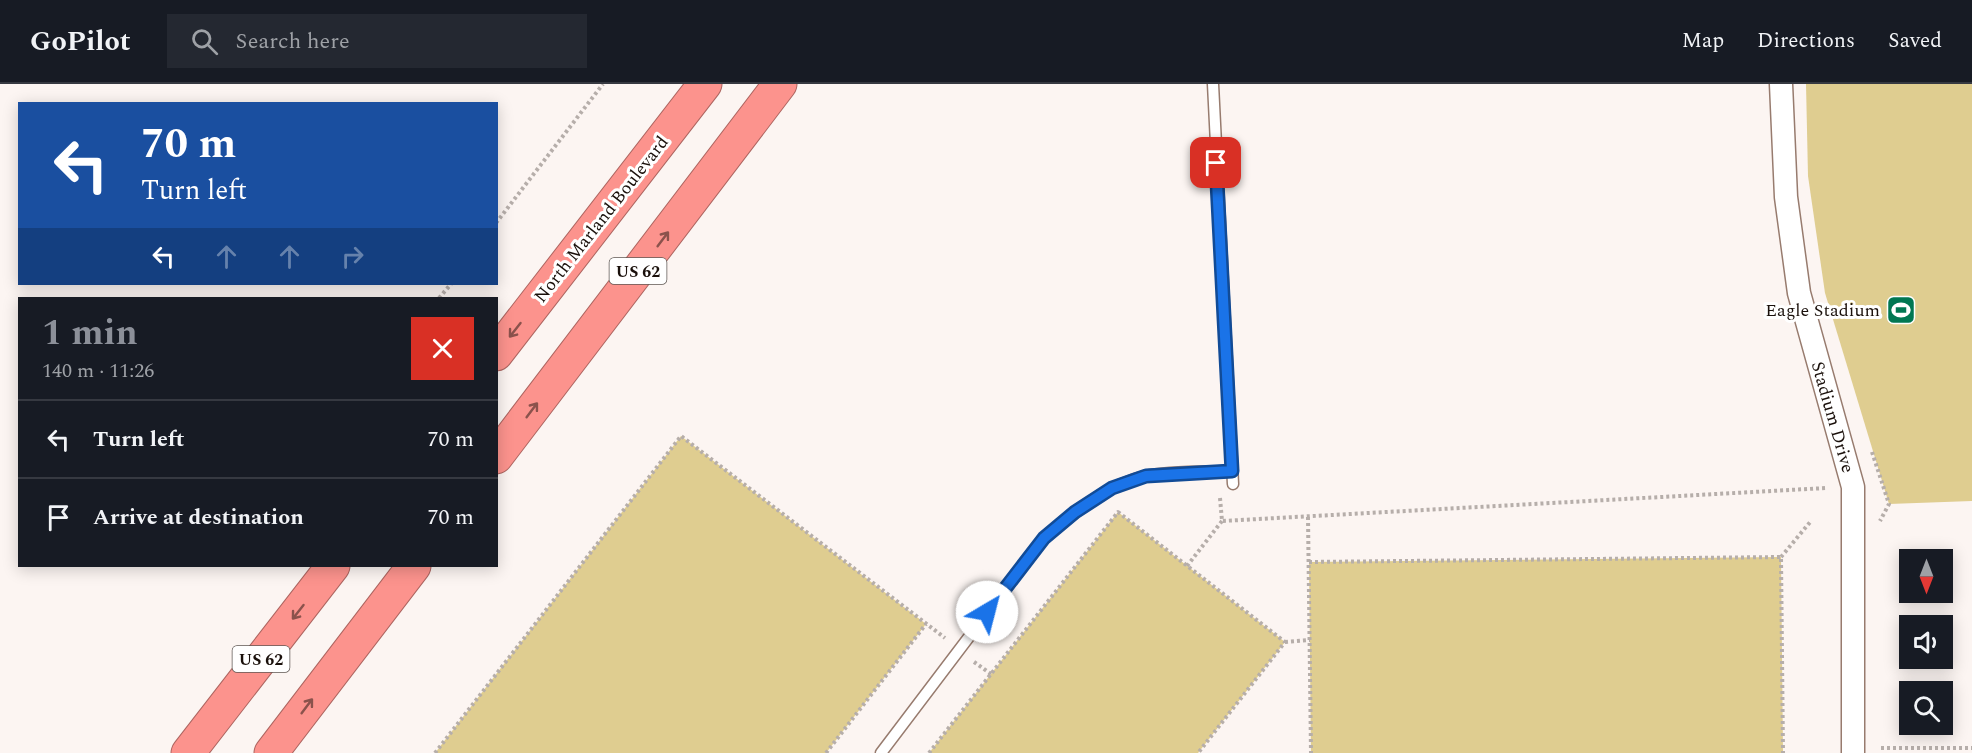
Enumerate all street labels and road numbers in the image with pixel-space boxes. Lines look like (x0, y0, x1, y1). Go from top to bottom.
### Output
street label: North Marland Boulevard (528, 130, 675, 309)
road number: US 62 (610, 258, 666, 284)
street label: Stadium Drive (1804, 358, 1861, 476)
road number: US 62 (232, 646, 290, 672)

